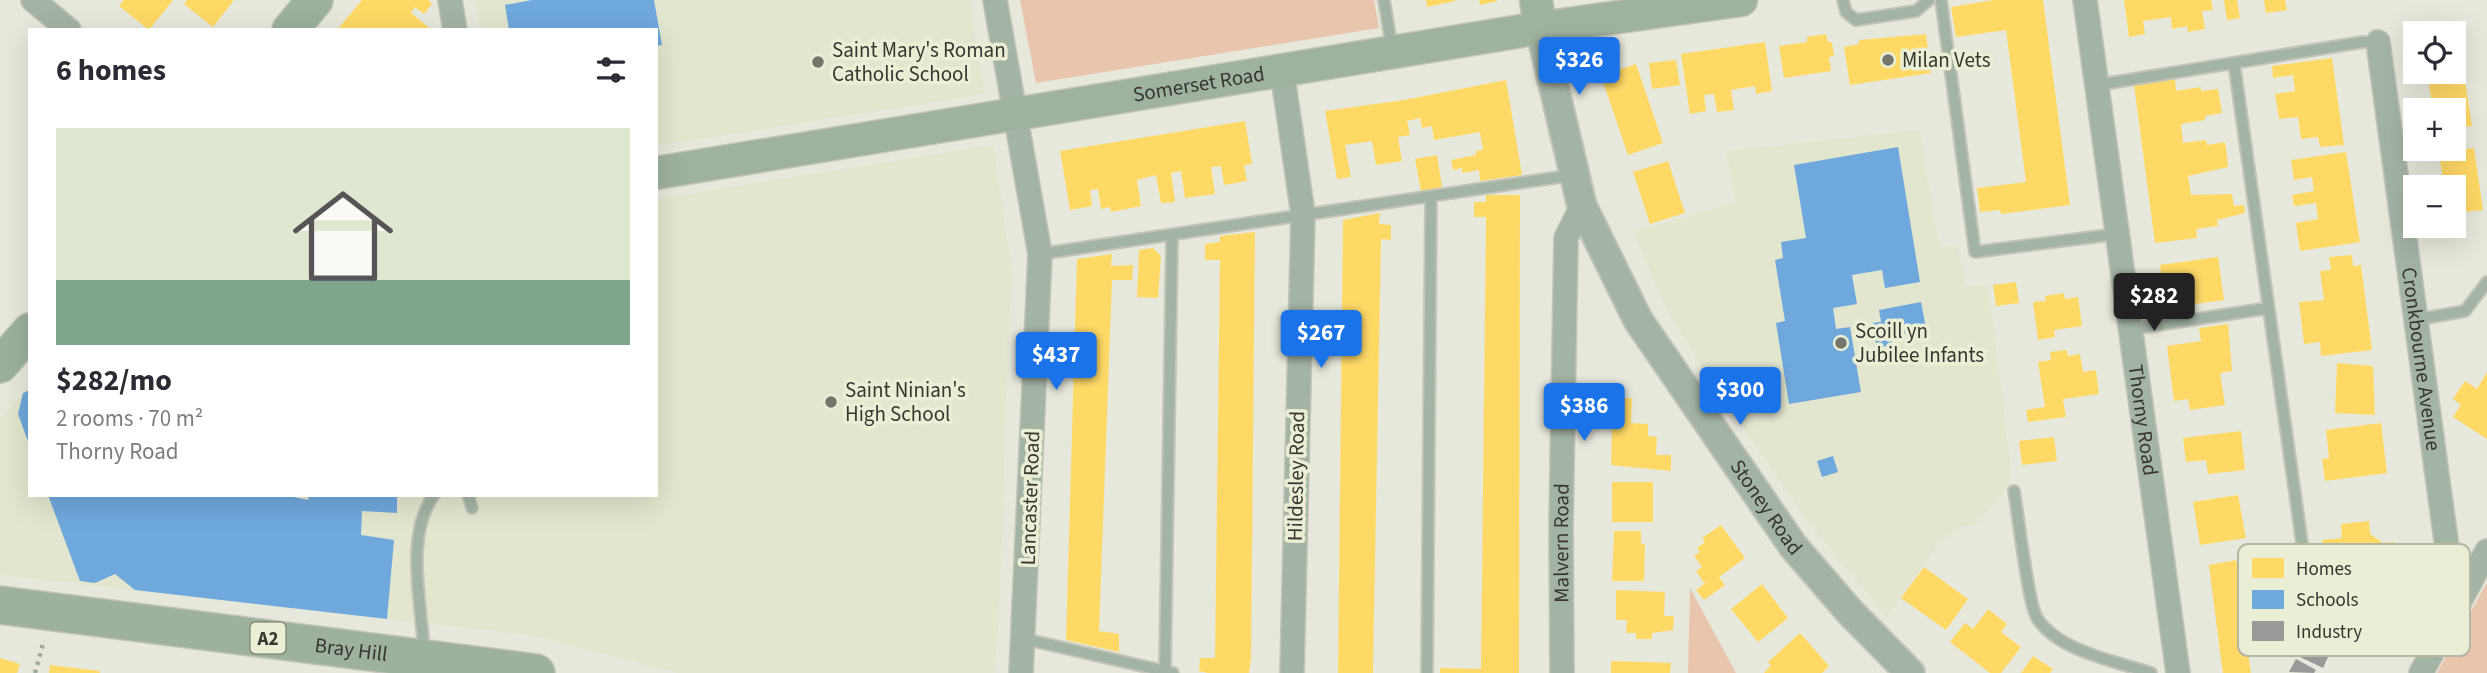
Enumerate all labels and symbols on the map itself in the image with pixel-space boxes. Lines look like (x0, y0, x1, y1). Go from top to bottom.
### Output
place label: Saint Mary's Roman Catholic School (832, 35, 1006, 89)
pin: $326 (1538, 38, 1620, 97)
place label: Milan Vets (1902, 45, 1991, 75)
marker: Milan Vets (1880, 52, 1896, 68)
marker: Saint Mary's Roman Catholic School (810, 54, 826, 70)
street label: Somerset Road (1131, 58, 1267, 110)
street label: Cronkbourne Avenue (2394, 265, 2449, 453)
pin: $282 (2113, 274, 2195, 333)
pin: $267 (1280, 310, 1362, 370)
place label: Scoill yn Jubilee Infants (1855, 316, 1984, 370)
pin: $437 (1015, 332, 1097, 392)
marker: Scoill yn Jubilee Infants (1833, 335, 1849, 351)
street label: Thorny Road (2121, 362, 2166, 478)
pin: $300 (1699, 368, 1781, 427)
place label: Saint Ninian's High School (845, 375, 966, 429)
pin: $386 (1543, 384, 1625, 443)
marker: Saint Ninian's High School (823, 394, 839, 410)
street label: Hildesley Road (1280, 411, 1312, 541)
street label: Lancaster Road (1013, 430, 1047, 566)
street label: Stoney Road (1723, 453, 1810, 562)
street label: Malvern Road (1546, 483, 1577, 603)
legend (2238, 544, 2470, 656)
text: Homes (2296, 556, 2352, 583)
text: Schools (2296, 587, 2359, 614)
text: Industry (2296, 619, 2362, 646)
road number: A2 (250, 622, 286, 653)
street label: Bray Hill (313, 630, 389, 669)

